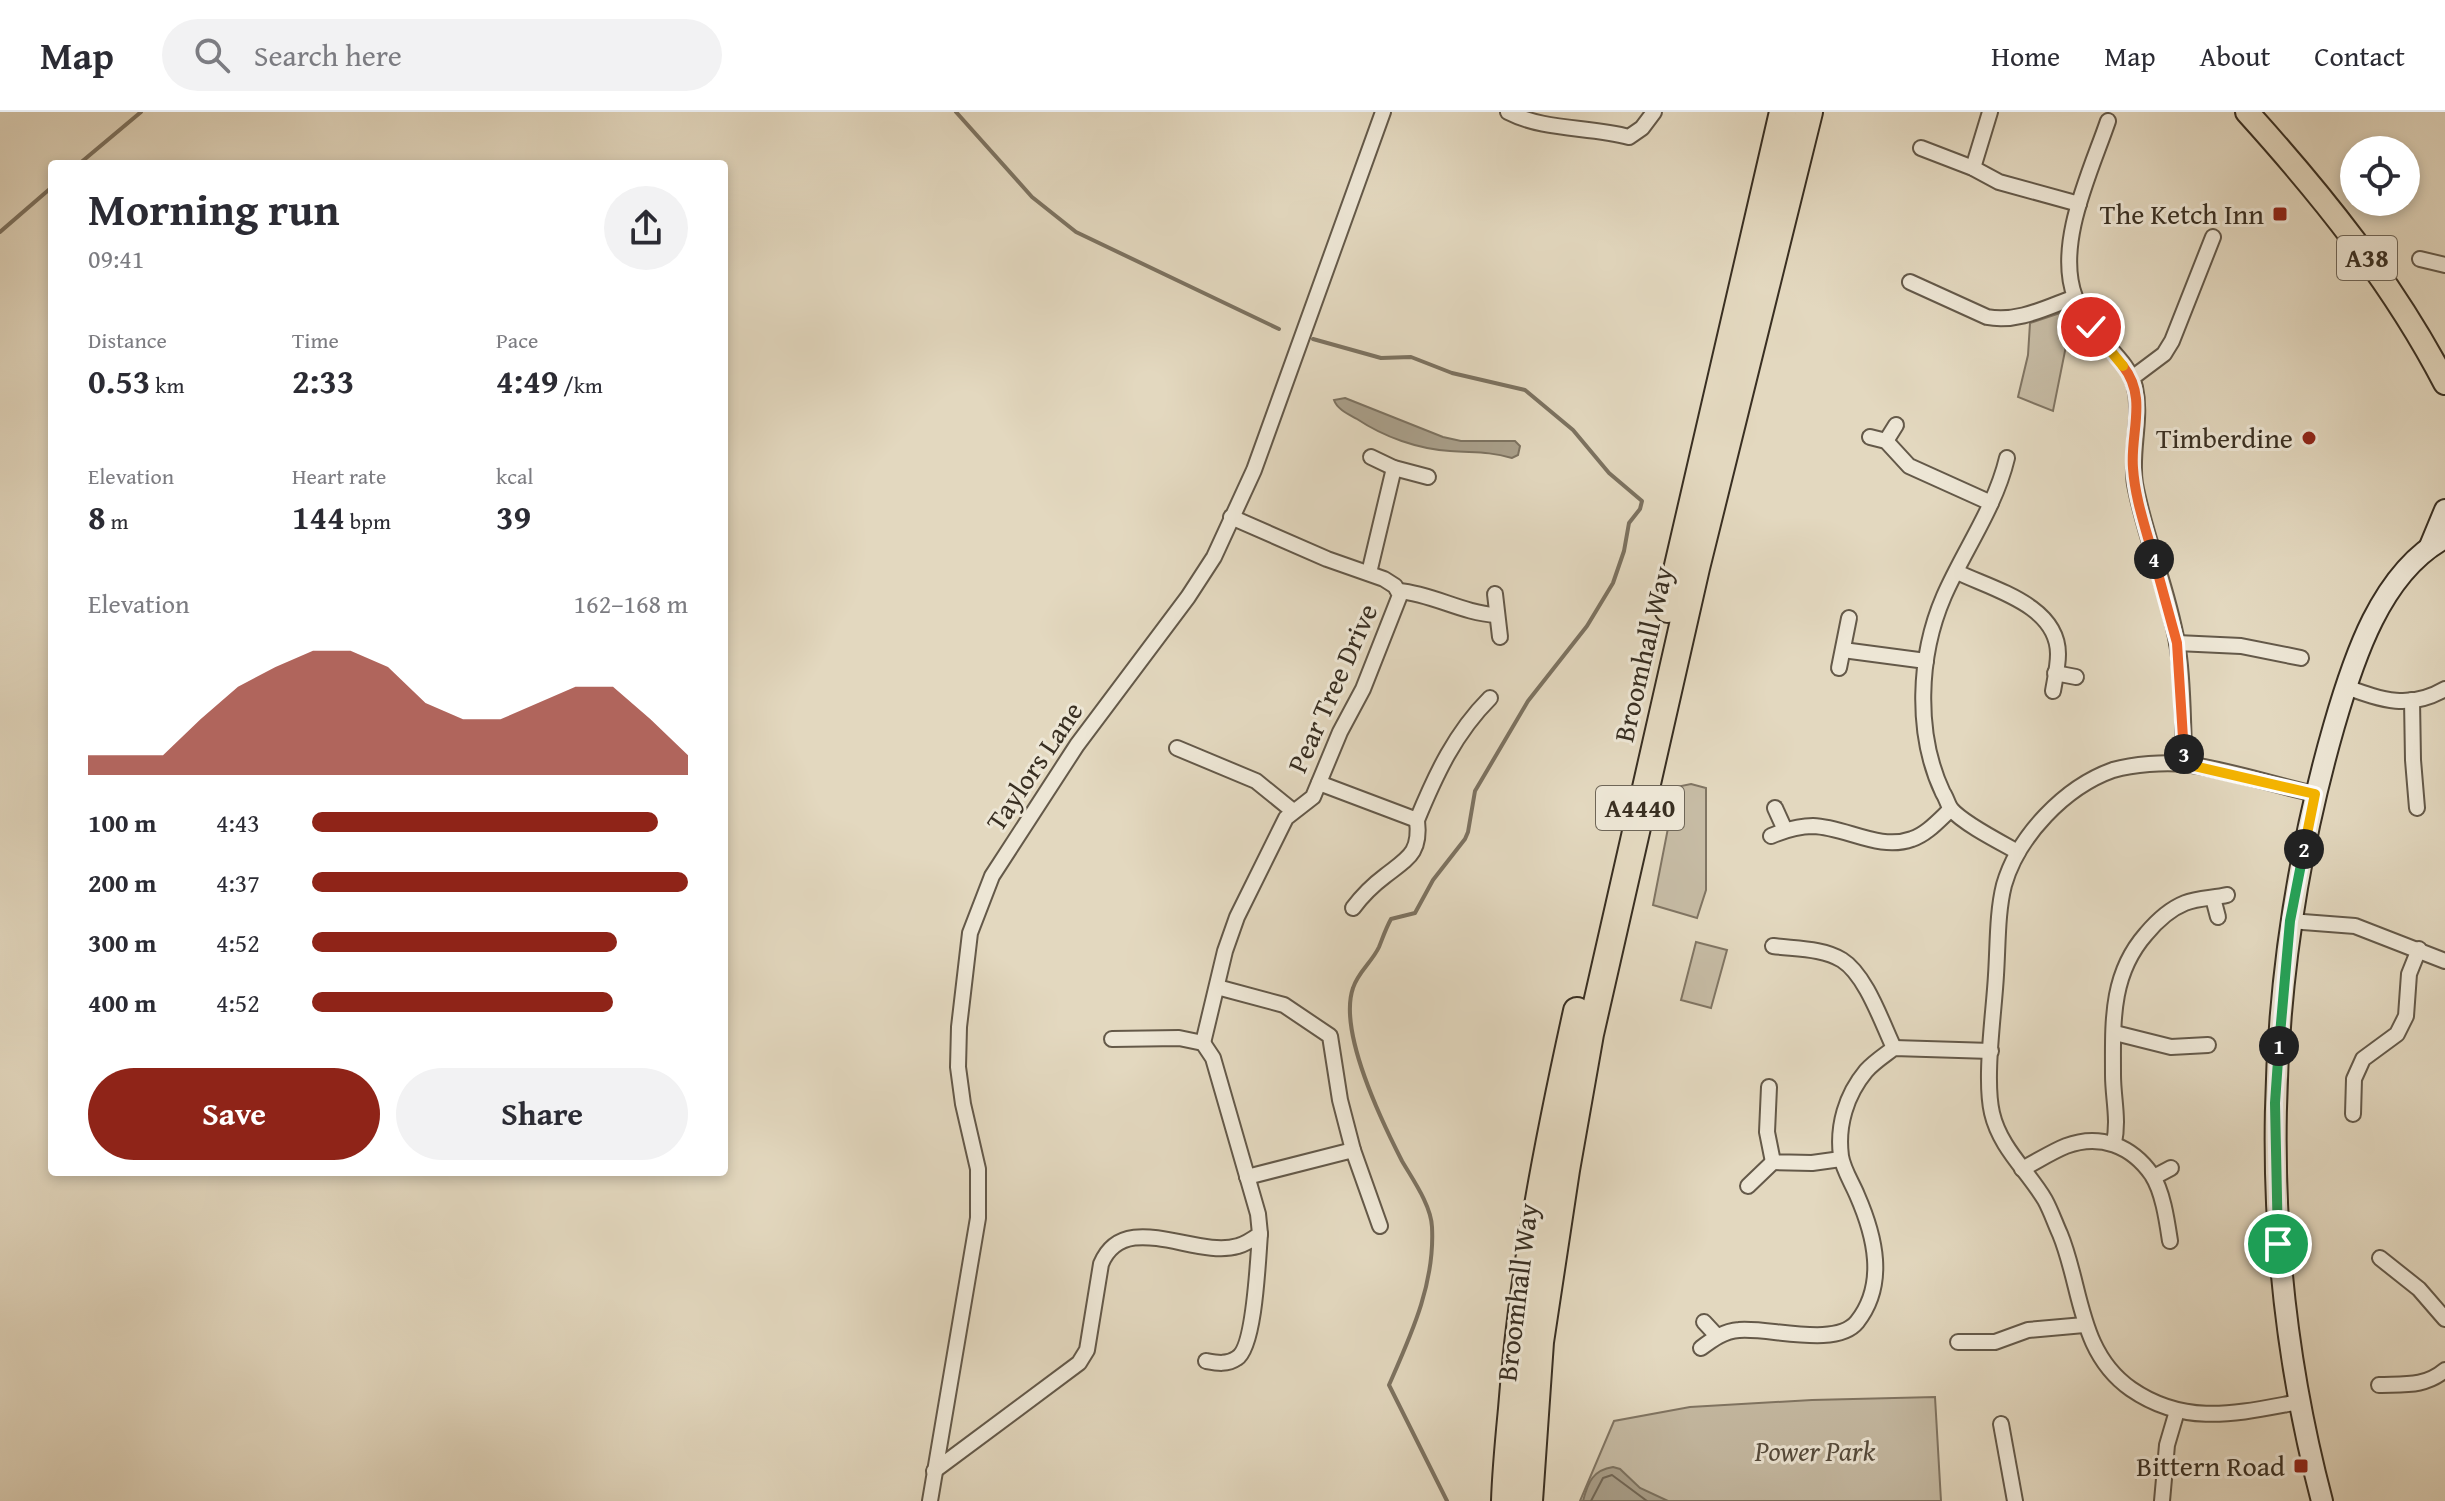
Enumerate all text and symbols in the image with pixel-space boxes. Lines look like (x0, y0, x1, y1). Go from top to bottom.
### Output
search box (162, 19, 722, 91)
text: Map (40, 27, 114, 83)
icon: search (190, 33, 234, 77)
text: Search here (254, 33, 402, 77)
text: Home (1991, 35, 2060, 76)
text: Map (2104, 35, 2156, 76)
text: About (2200, 35, 2270, 76)
text: Contact (2314, 35, 2405, 76)
map controls (2340, 136, 2420, 216)
button: locate (2340, 136, 2420, 216)
text: Morning run (88, 177, 339, 241)
button: share (604, 186, 688, 270)
place label: The Ketch Inn (2100, 193, 2264, 234)
marker: The Ketch Inn (2271, 205, 2289, 223)
road number: A38 (2337, 236, 2397, 280)
text: 09:41 (88, 239, 144, 278)
pin (2057, 293, 2125, 361)
icon: check (2069, 305, 2113, 349)
text: Distance (88, 324, 167, 356)
text: Time (292, 324, 339, 356)
text: Pace (496, 324, 538, 356)
text: 0.53 (88, 356, 150, 405)
text: 2:33 (292, 356, 354, 405)
text: 4:49 (496, 356, 558, 405)
text: km (150, 369, 184, 401)
text: /km (558, 369, 603, 401)
place label: Timberdine (2156, 417, 2293, 458)
marker: Timberdine (2300, 429, 2318, 447)
text: Elevation (88, 460, 174, 492)
text: Heart rate (292, 460, 386, 492)
text: kcal (496, 460, 534, 492)
text: 8 (88, 492, 106, 541)
text: 144 (292, 492, 345, 541)
text: 39 (496, 492, 531, 541)
text: m (106, 505, 128, 537)
text: bpm (345, 505, 391, 537)
pin: 4 (2134, 539, 2174, 579)
text: 4 (2148, 543, 2160, 575)
street label: Broomhall Way (1602, 562, 1683, 746)
text: Elevation (88, 584, 190, 623)
text: 162–168 m (574, 584, 688, 623)
street label: Pear Tree Drive (1276, 597, 1387, 779)
street label: Taylors Lane (975, 693, 1092, 839)
pin: 3 (2164, 734, 2204, 774)
text: 3 (2178, 738, 2190, 770)
road number: A4440 (1596, 786, 1684, 830)
text: 100 m (88, 803, 156, 842)
text: 4:43 (216, 803, 260, 842)
pin: 2 (2284, 829, 2324, 869)
text: 2 (2298, 833, 2310, 865)
text: 200 m (88, 863, 156, 902)
text: 4:37 (216, 863, 260, 902)
text: 300 m (88, 923, 156, 962)
text: 4:52 (216, 923, 260, 962)
text: 400 m (88, 983, 156, 1022)
text: 4:52 (216, 983, 260, 1022)
pin: 1 (2259, 1026, 2299, 1066)
text: 1 (2273, 1030, 2285, 1062)
button: Save (88, 1068, 380, 1160)
button: Share (396, 1068, 688, 1160)
street label: Broomhall Way (1485, 1200, 1548, 1383)
pin (2244, 1210, 2312, 1278)
icon: arrive (2256, 1222, 2300, 1266)
park label: Power Park (1754, 1430, 1875, 1471)
place label: Bittern Road (2136, 1445, 2285, 1486)
marker: Bittern Road (2292, 1457, 2310, 1475)

